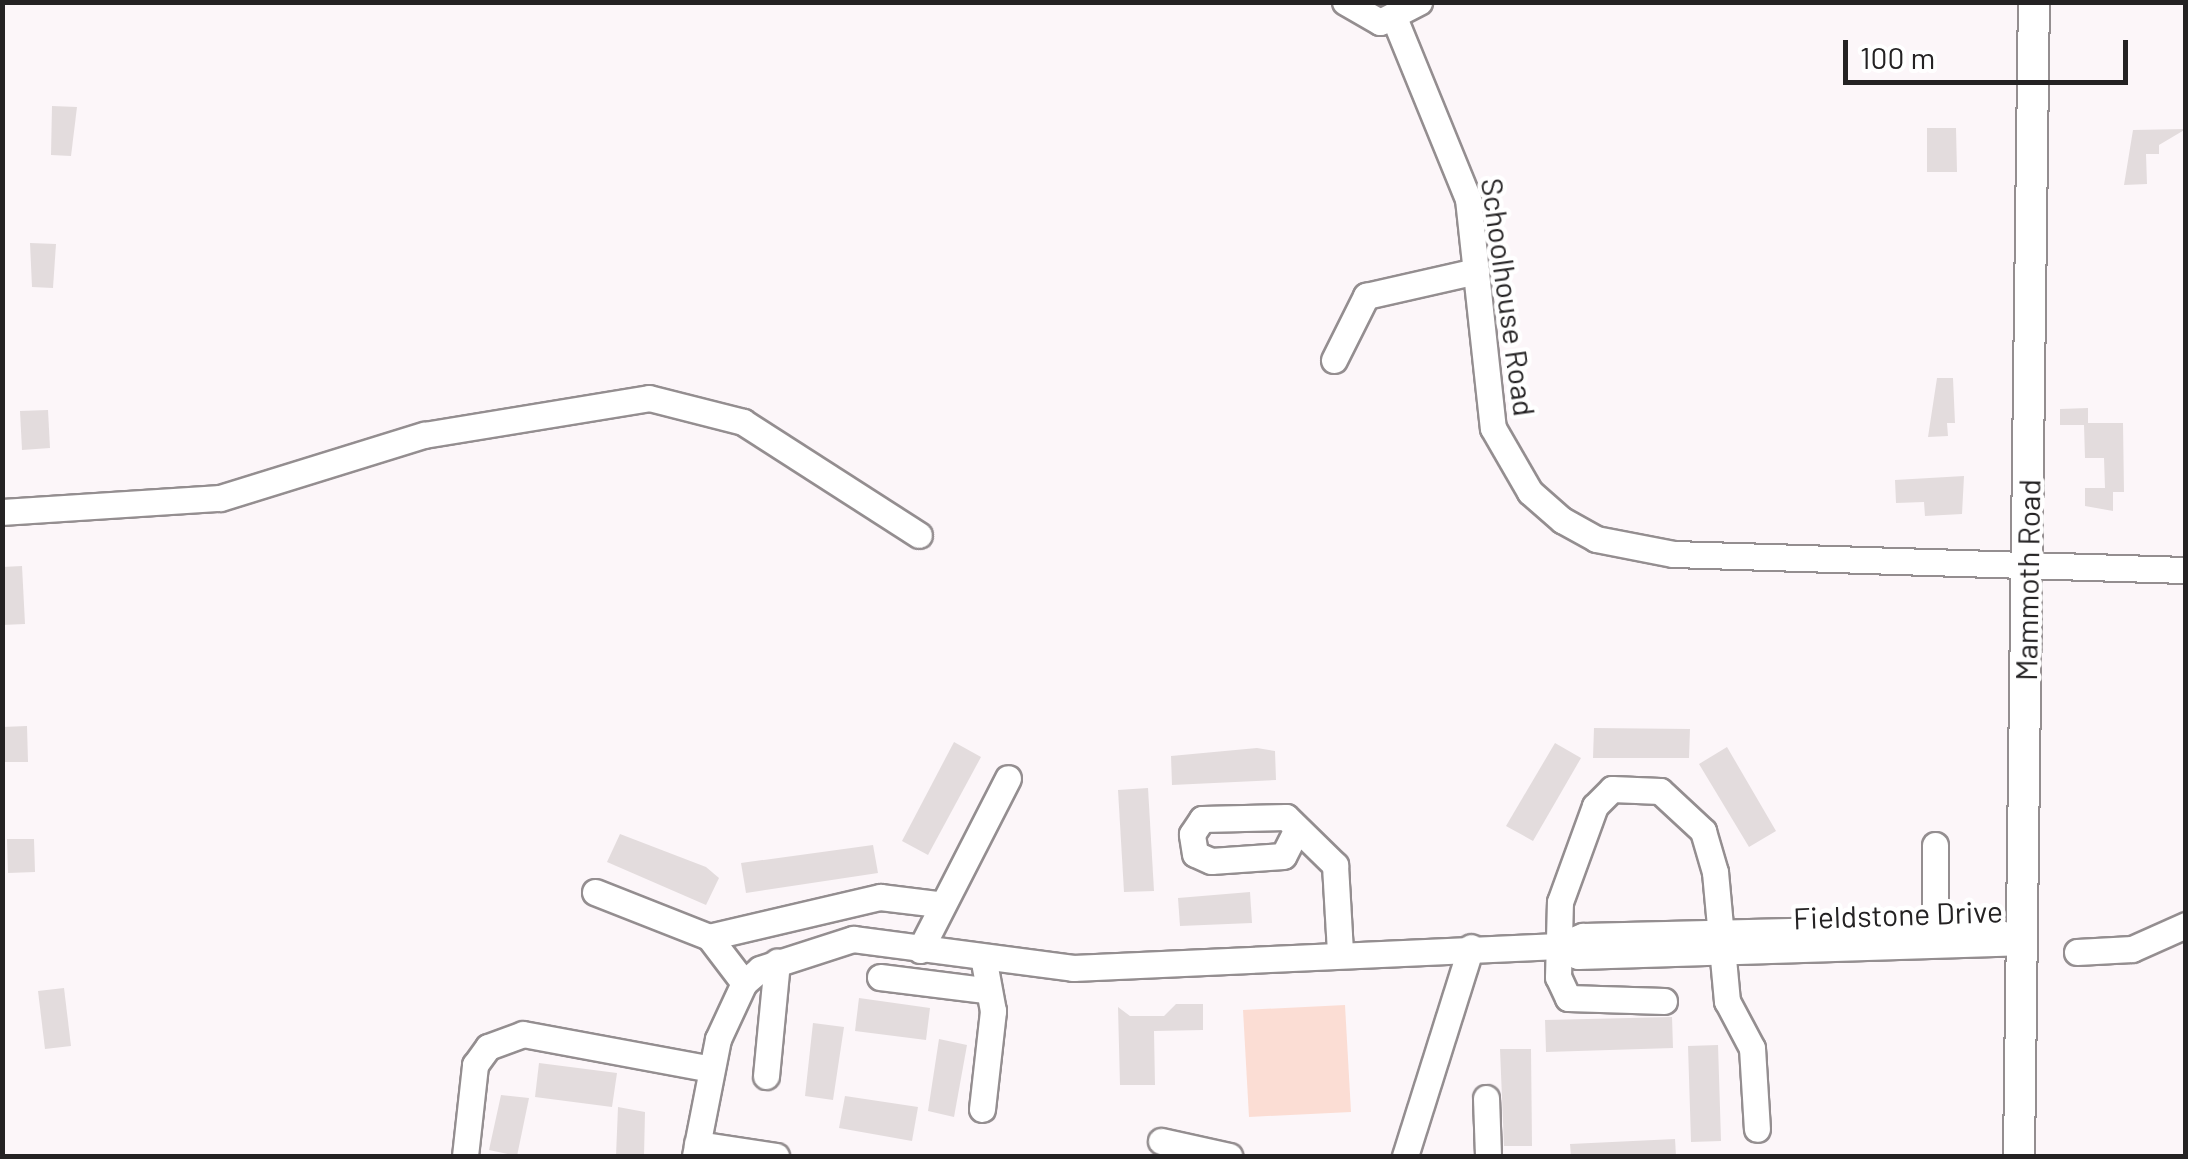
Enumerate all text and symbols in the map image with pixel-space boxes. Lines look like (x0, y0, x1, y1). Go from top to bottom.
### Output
scale bar (1848, 20, 2133, 82)
text: 100 m (1860, 39, 1935, 75)
street label: Schoolhouse Road (1474, 176, 1544, 418)
street label: Mammoth Road (2007, 479, 2047, 681)
street label: Fieldstone Drive (1792, 892, 2004, 936)

